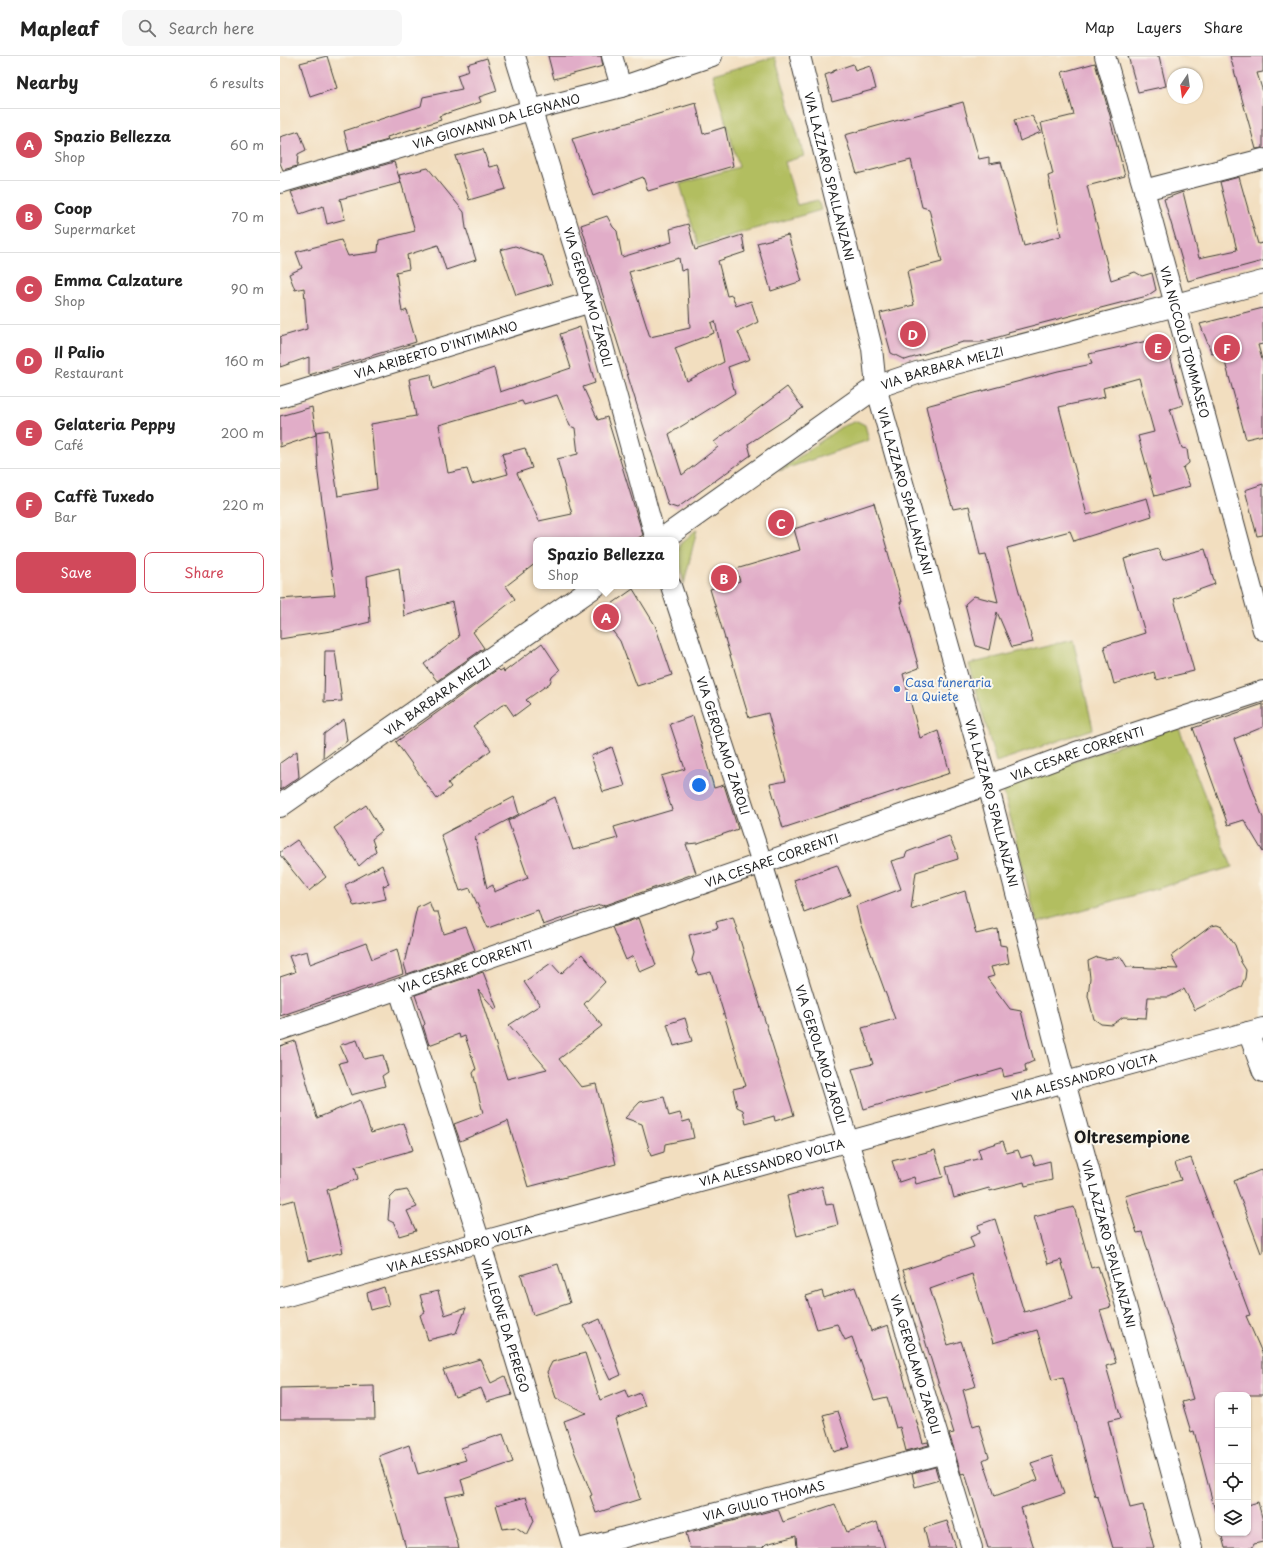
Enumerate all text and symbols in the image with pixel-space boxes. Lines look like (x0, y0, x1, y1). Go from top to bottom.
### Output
search box (122, 10, 402, 46)
text: Mapleaf (20, 14, 98, 42)
text: Search here (168, 16, 254, 39)
icon: search (136, 17, 158, 39)
text: Map (1085, 17, 1115, 38)
text: Layers (1137, 17, 1182, 38)
text: Share (1204, 17, 1243, 38)
north arrow (1167, 68, 1203, 104)
text: Nearby (16, 69, 78, 95)
text: 6 results (209, 73, 264, 92)
street label: VIA GIOVANNI DA LEGNANO (410, 89, 582, 153)
street label: VIA LAZZARO SPALLANZANI (800, 90, 859, 263)
text: Spazio Bellezza (54, 124, 171, 147)
text: A (24, 135, 34, 154)
text: 60 m (230, 135, 264, 154)
text: Shop (54, 147, 85, 166)
text: Coop (54, 196, 92, 219)
text: B (25, 207, 33, 226)
text: 70 m (231, 207, 264, 226)
text: Supermarket (54, 219, 136, 238)
street label: VIA GEROLAMO ZAROLI (559, 225, 617, 369)
street label: VIA NICCOLÒ TOMMASEO (1158, 264, 1212, 420)
text: Emma Calzature (54, 268, 183, 291)
text: C (24, 279, 34, 298)
text: 90 m (231, 279, 264, 298)
text: Shop (54, 291, 85, 310)
street label: VIA ARIBERTO D'INTIMIANO (352, 316, 520, 383)
pin: D (900, 319, 926, 349)
pin: E (1145, 332, 1171, 362)
pin: F (1214, 333, 1240, 363)
text: Il Palio (54, 340, 105, 363)
street label: VIA BARBARA MELZI (878, 342, 1006, 394)
text: D (24, 351, 34, 370)
text: 160 m (225, 351, 264, 370)
text: Restaurant (54, 363, 124, 382)
street label: VIA LAZZARO SPALLANZANI (873, 405, 937, 577)
text: Gelateria Peppy (54, 412, 175, 435)
text: E (25, 423, 33, 442)
text: 200 m (221, 423, 264, 442)
text: Café (54, 435, 83, 454)
text: Caffè Tuxedo (54, 484, 154, 507)
text: F (25, 495, 33, 514)
text: 220 m (222, 495, 264, 514)
text: Bar (54, 507, 77, 526)
pin: C (768, 508, 794, 538)
popup (533, 537, 679, 589)
text: Spazio Bellezza (547, 542, 665, 565)
button: Save (16, 552, 136, 593)
button: Share (144, 552, 264, 593)
pin: B (711, 563, 737, 593)
text: Shop (547, 565, 579, 584)
pin: A (593, 602, 619, 632)
street label: VIA BARBARA MELZI (380, 652, 495, 740)
place label: Casa funeraria La Quiete (905, 673, 992, 705)
street label: VIA GEROLAMO ZAROLI (692, 674, 755, 817)
marker: Casa funeraria La Quiete (892, 684, 902, 694)
street label: VIA LAZZARO SPALLANZANI (961, 717, 1023, 889)
street label: VIA CESARE CORRENTI (1008, 721, 1146, 785)
your location (689, 775, 709, 795)
street label: VIA CESARE CORRENTI (702, 828, 841, 891)
street label: VIA CESARE CORRENTI (396, 934, 535, 997)
street label: VIA GEROLAMO ZAROLI (791, 982, 851, 1127)
street label: VIA ALESSANDRO VOLTA (1009, 1048, 1159, 1105)
district label: Oltresempione (1074, 1124, 1190, 1148)
street label: VIA ALESSANDRO VOLTA (697, 1134, 846, 1191)
street label: VIA LAZZARO SPALLANZANI (1078, 1158, 1141, 1330)
street label: VIA ALESSANDRO VOLTA (385, 1219, 534, 1277)
street label: VIA LEONE DA PEREGO (477, 1256, 534, 1395)
street label: VIA GEROLAMO ZAROLI (886, 1292, 946, 1436)
map controls (1215, 1392, 1251, 1536)
button: + (1215, 1392, 1251, 1428)
button: − (1215, 1428, 1251, 1464)
button: locate (1215, 1464, 1251, 1500)
street label: VIA GIULIO THOMAS (701, 1476, 827, 1525)
button: layers (1215, 1500, 1251, 1536)

